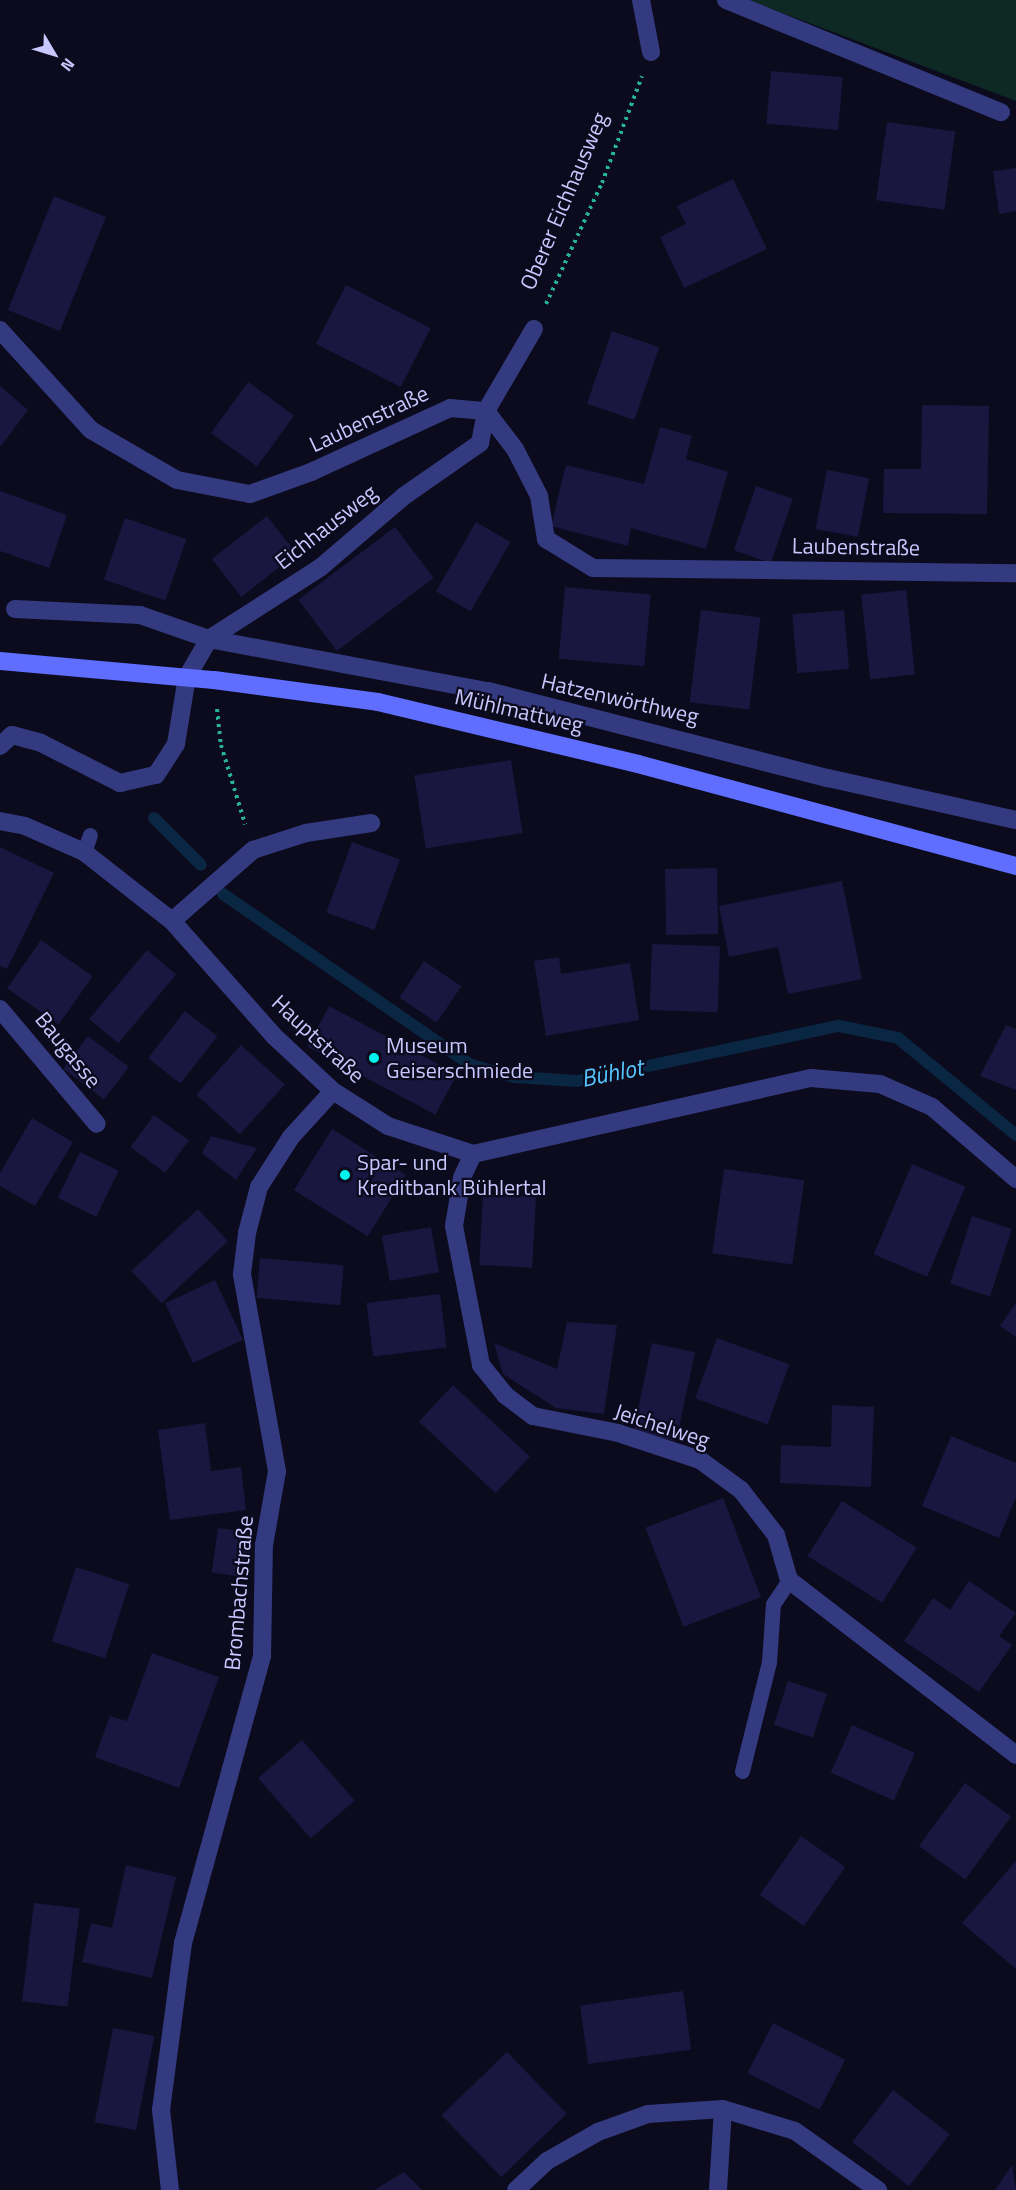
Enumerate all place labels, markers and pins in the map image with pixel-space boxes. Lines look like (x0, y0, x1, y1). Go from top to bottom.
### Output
place label: Museum Geiserschmiede (386, 1032, 533, 1084)
marker: Museum Geiserschmiede (367, 1051, 381, 1065)
place label: Spar- und Kreditbank Bühlertal (357, 1149, 547, 1200)
marker: Spar- und Kreditbank Bühlertal (338, 1168, 352, 1182)

